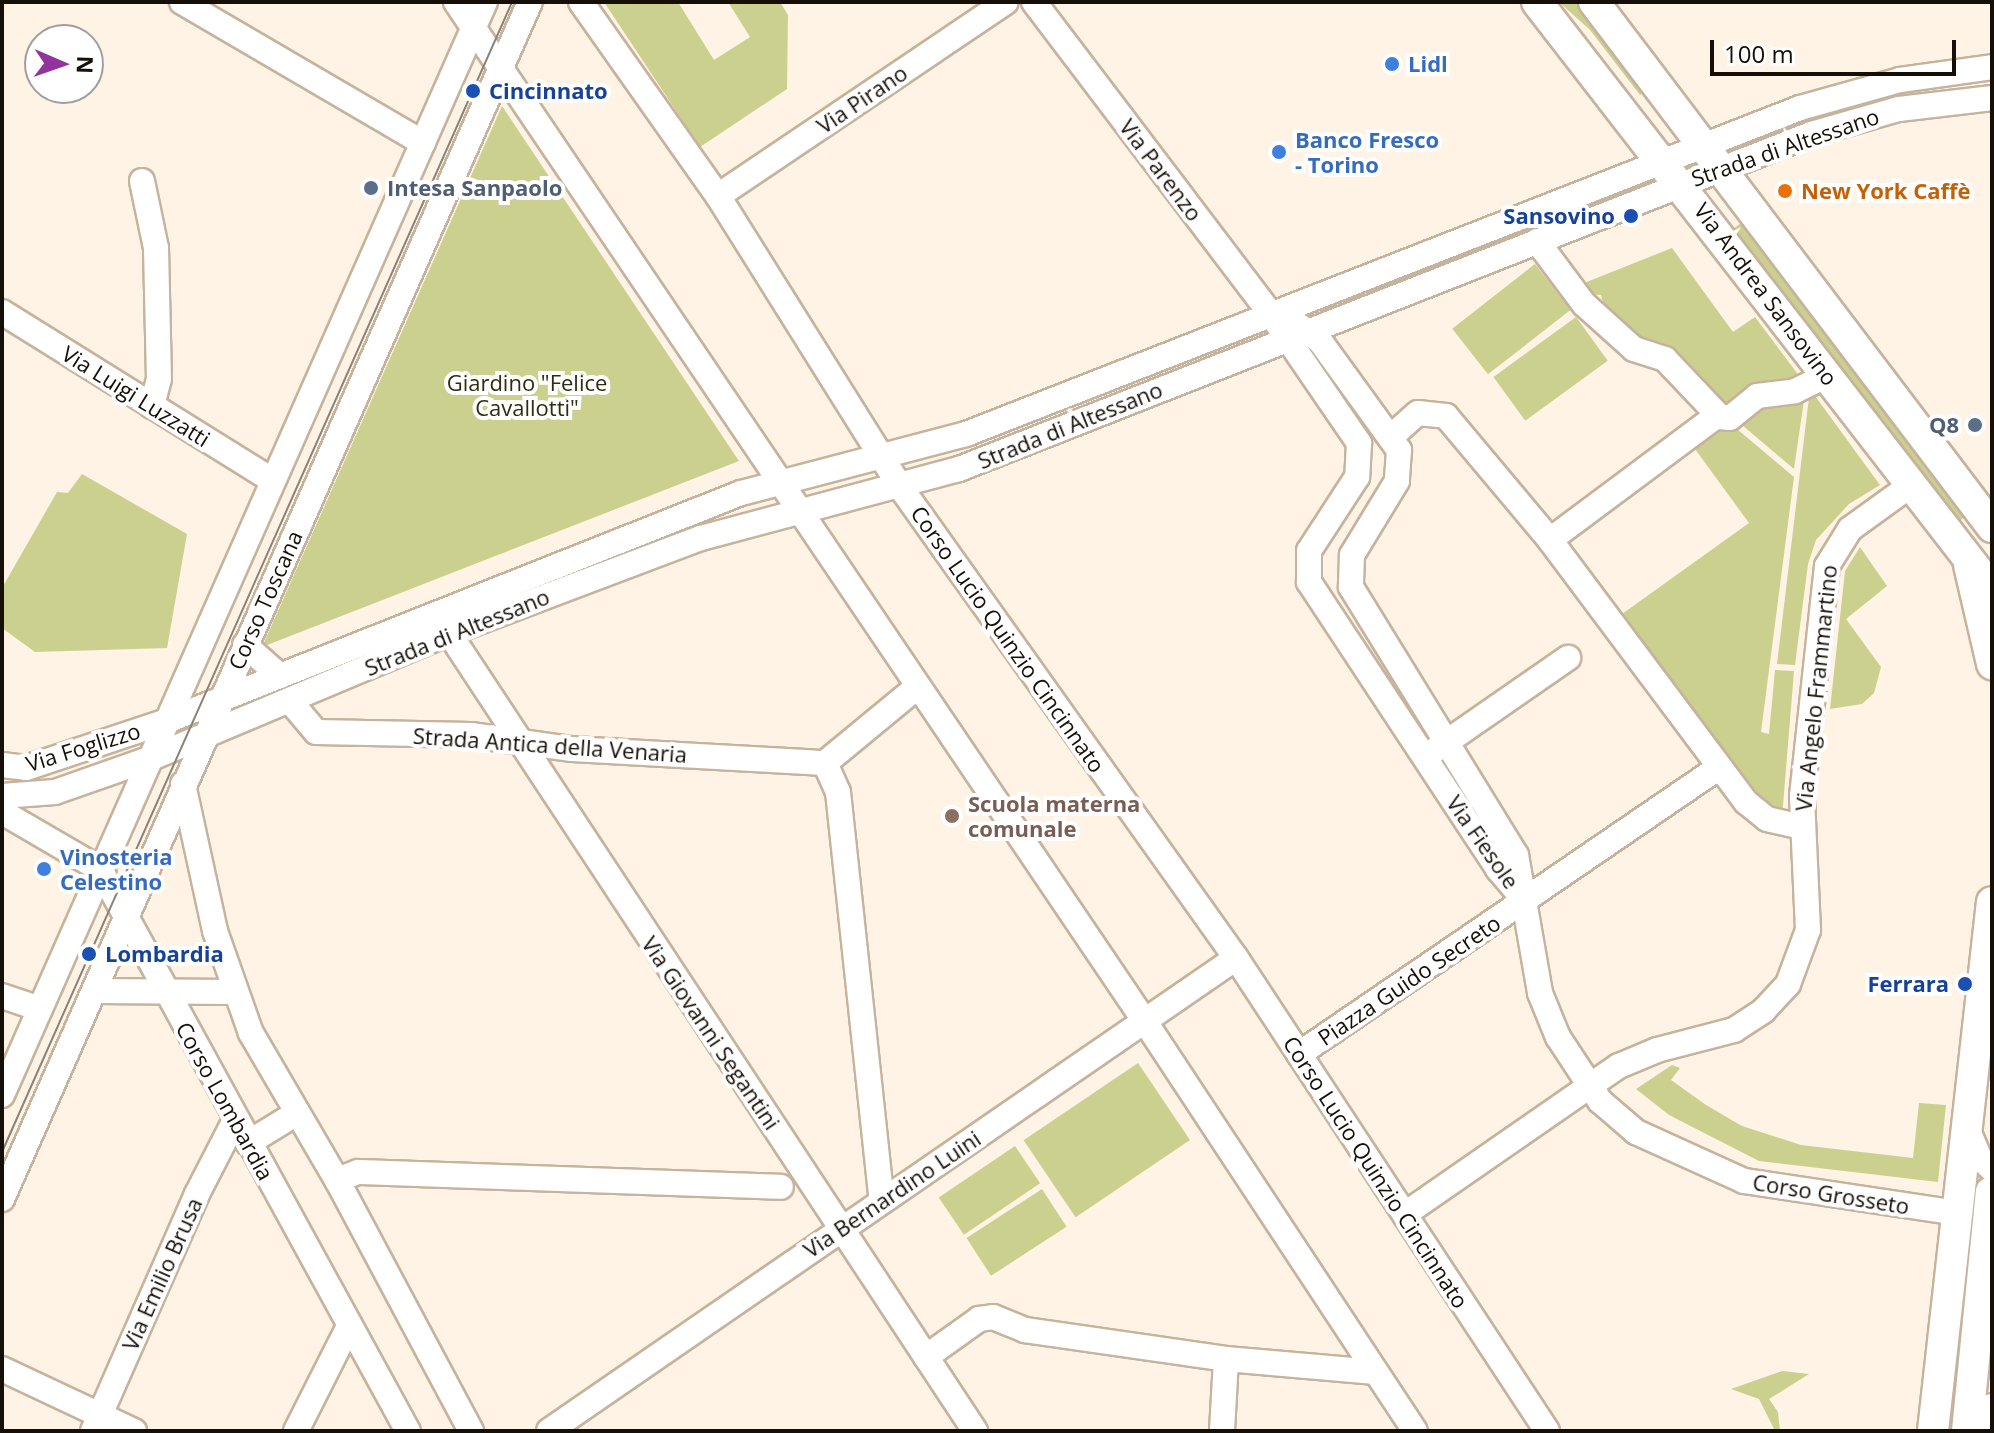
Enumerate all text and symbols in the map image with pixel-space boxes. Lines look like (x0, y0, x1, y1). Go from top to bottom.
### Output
north arrow (24, 24, 104, 104)
scale bar (1714, 24, 1960, 74)
text: 100 m (1724, 37, 1794, 70)
place label: Lidl (1408, 51, 1448, 77)
text: N (71, 55, 101, 74)
marker: Lidl (1383, 55, 1401, 73)
street label: Via Pirano (812, 59, 912, 139)
place label: Cincinnato (489, 78, 608, 104)
marker: Cincinnato (464, 82, 482, 100)
street label: Strada di Altessano (1688, 102, 1882, 192)
street label: Via Parenzo (1114, 114, 1208, 226)
place label: Banco Fresco - Torino (1295, 126, 1439, 178)
marker: Banco Fresco - Torino (1270, 143, 1288, 161)
place label: Intesa Sanpaolo (387, 175, 562, 201)
place label: New York Caffè (1801, 178, 1970, 204)
marker: Intesa Sanpaolo (362, 179, 380, 197)
marker: New York Caffè (1776, 182, 1794, 200)
street label: Via Andrea Sansovino (1689, 198, 1843, 390)
place label: Sansovino (1503, 203, 1615, 229)
marker: Sansovino (1622, 207, 1640, 225)
street label: Via Luigi Luzzatti (57, 340, 215, 452)
park label: Giardino "Felice Cavallotti" (447, 369, 607, 420)
street label: Strada di Altessano (974, 376, 1166, 474)
place label: Q8 (1929, 412, 1959, 438)
marker: Q8 (1966, 416, 1984, 434)
street label: Corso Lucio Quinzio Cincinnato (906, 501, 1110, 777)
street label: Corso Toscana (222, 526, 308, 674)
street label: Via Angelo Frammartino (1790, 564, 1842, 812)
street label: Strada di Altessano (361, 583, 553, 681)
street label: Via Foglizzo (23, 717, 143, 777)
street label: Strada Antica della Venaria (412, 722, 688, 768)
place label: Scuola materna comunale (968, 790, 1140, 842)
street label: Via Fiesole (1441, 790, 1525, 894)
marker: Scuola materna comunale (943, 807, 961, 825)
place label: Vinosteria Celestino (60, 843, 173, 894)
marker: Vinosteria Celestino (35, 860, 53, 878)
street label: Piazza Guido Secreto (1313, 909, 1505, 1051)
street label: Via Giovanni Segantini (636, 931, 786, 1135)
place label: Lombardia (105, 941, 224, 967)
marker: Lombardia (80, 945, 98, 963)
place label: Ferrara (1867, 971, 1949, 997)
marker: Ferrara (1956, 975, 1974, 993)
street label: Corso Lombardia (171, 1017, 279, 1185)
street label: Corso Lucio Quinzio Cincinnato (1278, 1031, 1474, 1313)
street label: Via Bernardino Luini (798, 1125, 986, 1263)
street label: Corso Grosseto (1751, 1169, 1911, 1219)
street label: Via Emilio Brusa (117, 1194, 207, 1354)

